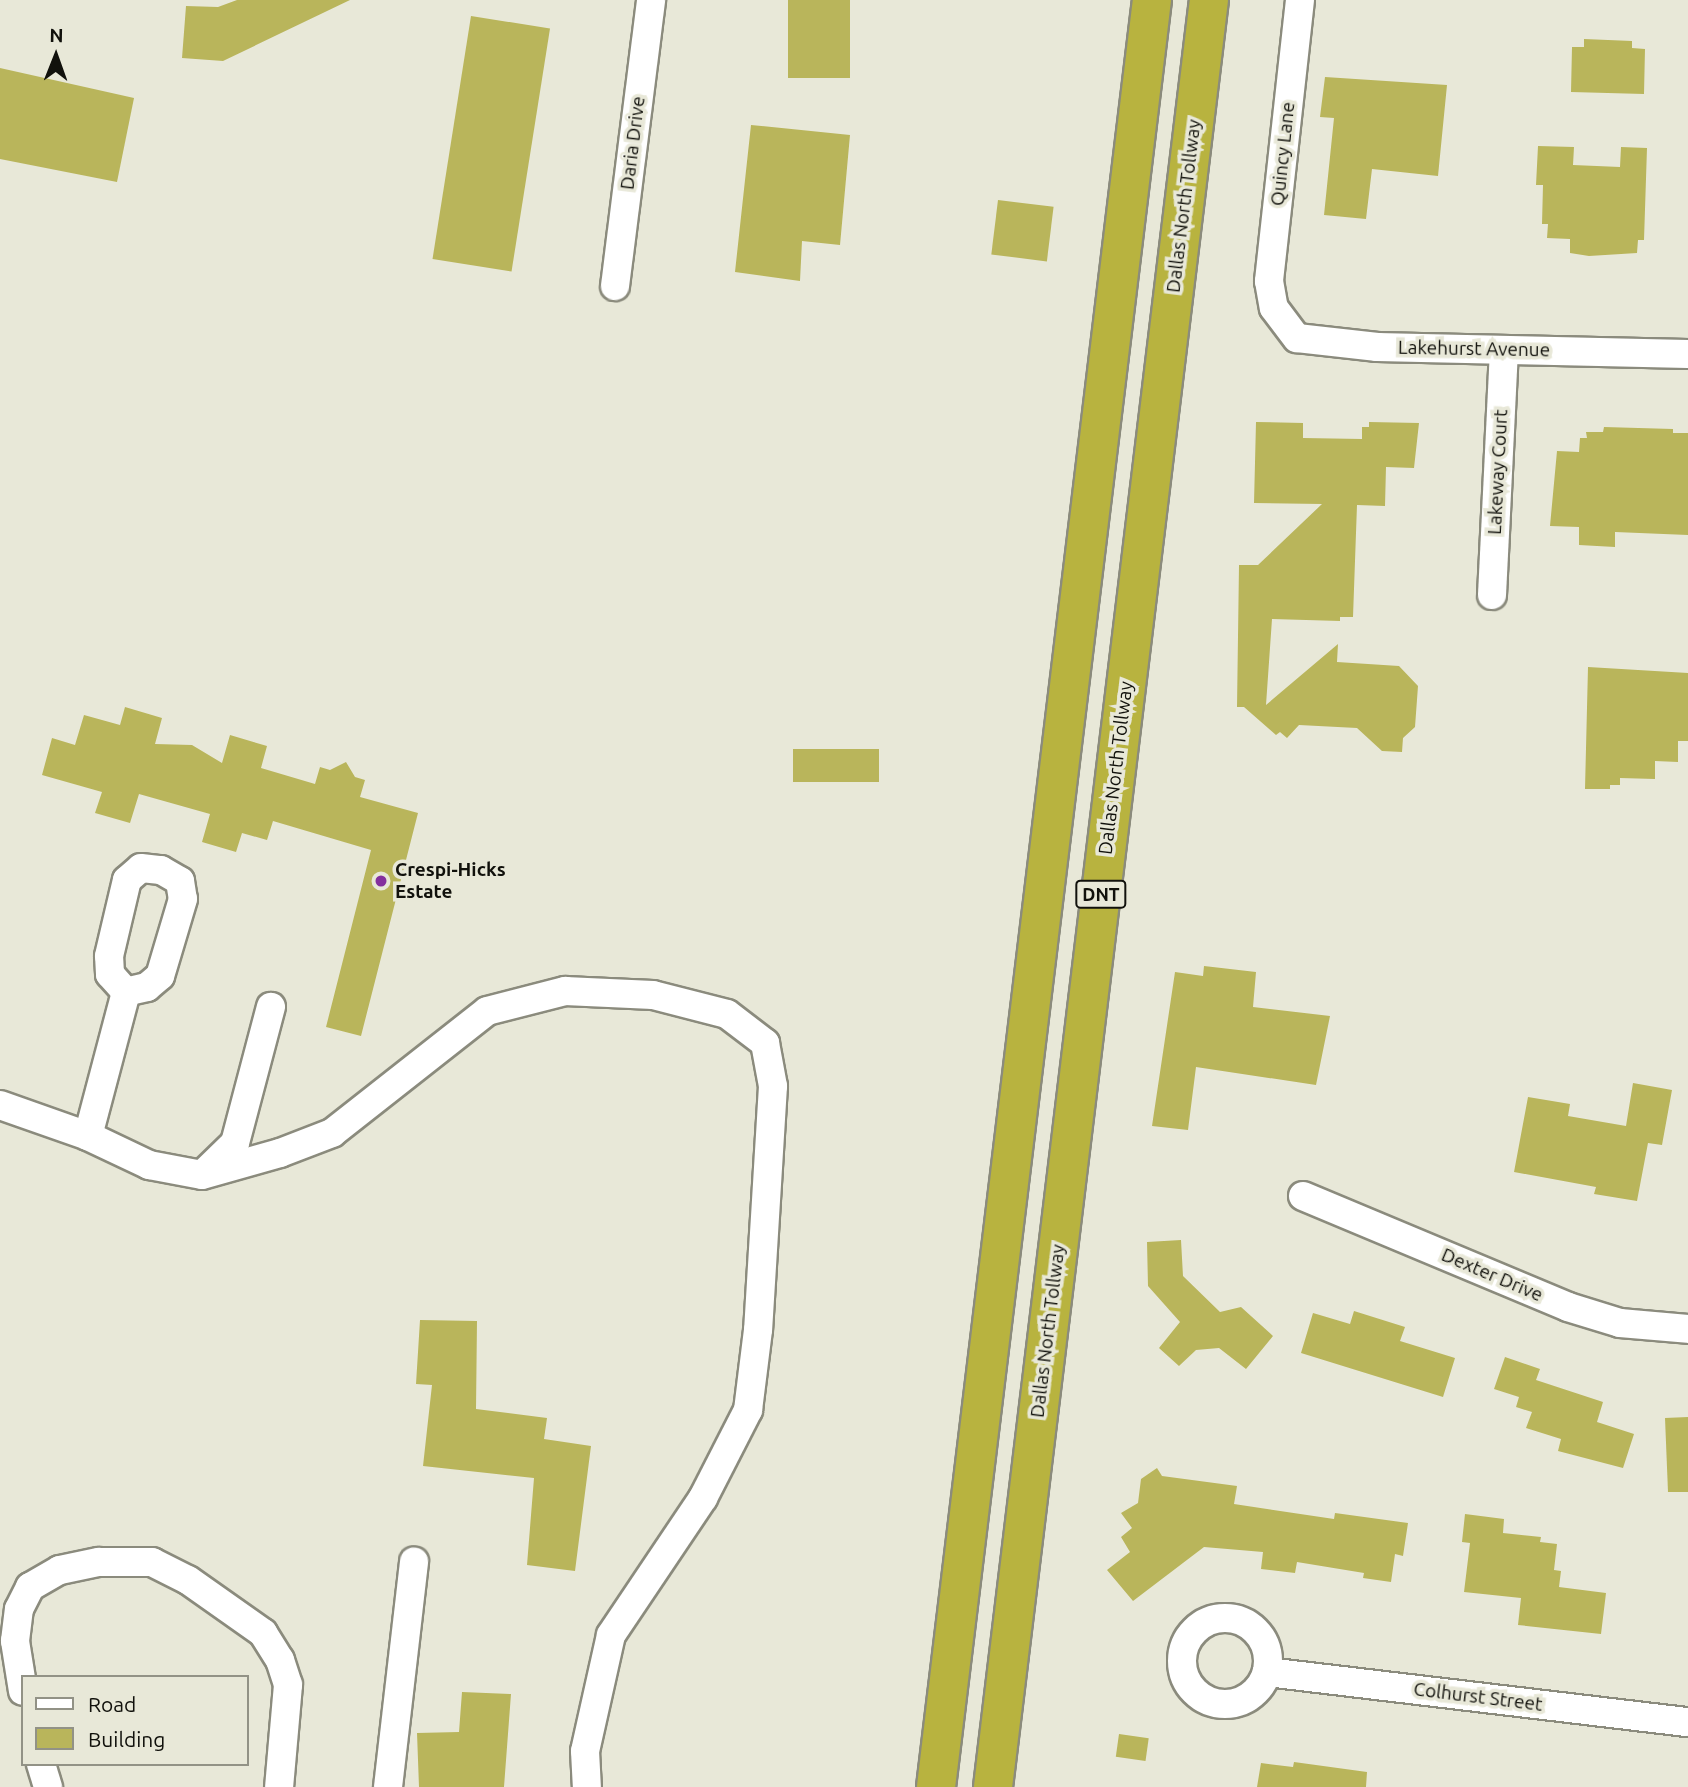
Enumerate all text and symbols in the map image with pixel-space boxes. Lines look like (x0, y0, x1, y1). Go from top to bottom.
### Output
north arrow (21, 21, 91, 91)
text: N (49, 24, 64, 46)
street label: Daria Drive (616, 95, 650, 191)
street label: Quincy Lane (1266, 101, 1300, 207)
street label: Dallas North Tollway (1162, 118, 1206, 294)
street label: Lakehurst Avenue (1398, 336, 1550, 362)
street label: Lakeway Court (1483, 409, 1513, 535)
street label: Dallas North Tollway (1094, 680, 1138, 856)
place label: Crespi-Hicks Estate (395, 859, 506, 903)
marker: Crespi-Hicks Estate (373, 873, 389, 889)
road number: DNT (1075, 880, 1127, 908)
street label: Dallas North Tollway (1026, 1243, 1070, 1419)
street label: Dexter Drive (1438, 1243, 1546, 1307)
legend (21, 1675, 248, 1766)
street label: Colhurst Street (1412, 1678, 1544, 1716)
text: Road (88, 1692, 136, 1716)
text: Building (88, 1727, 165, 1751)

